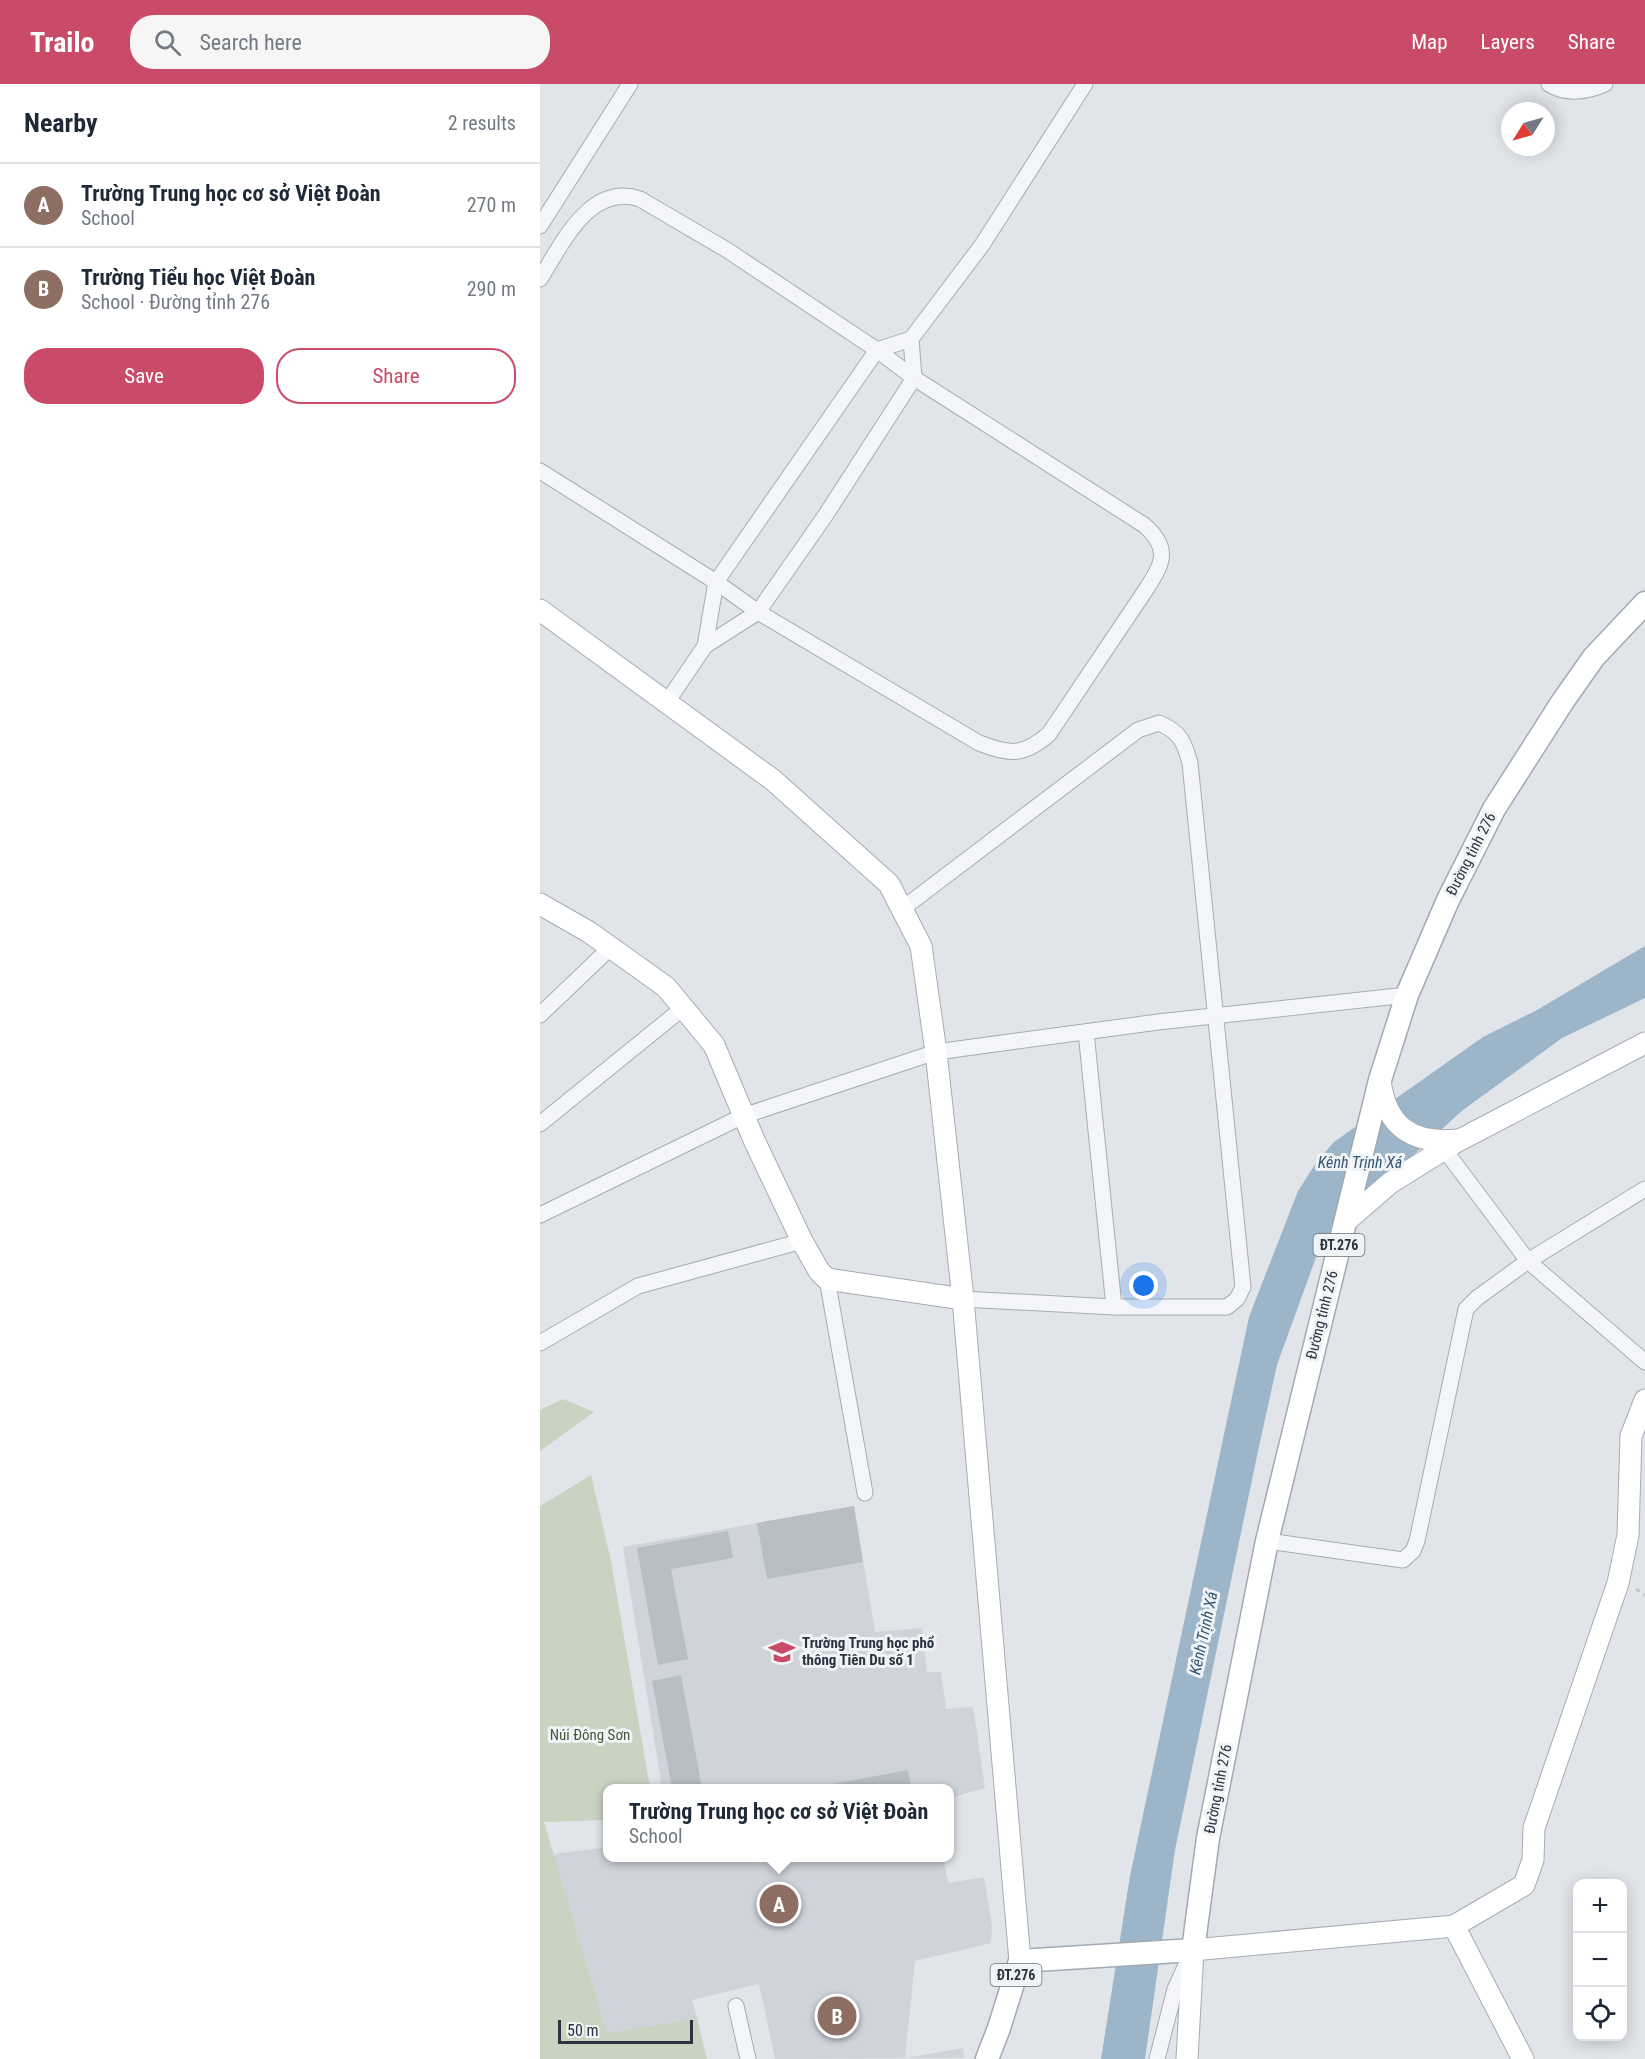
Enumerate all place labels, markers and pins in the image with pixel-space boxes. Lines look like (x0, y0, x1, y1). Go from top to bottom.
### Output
place label: Trường Trung học phổ thông Tiên Du số 1 (802, 1634, 935, 1669)
school or university icon: Trường Trung học phổ thông Tiên Du số 1 (767, 1637, 797, 1667)
pin: A (760, 1882, 798, 1926)
pin: B (818, 1994, 856, 2038)

